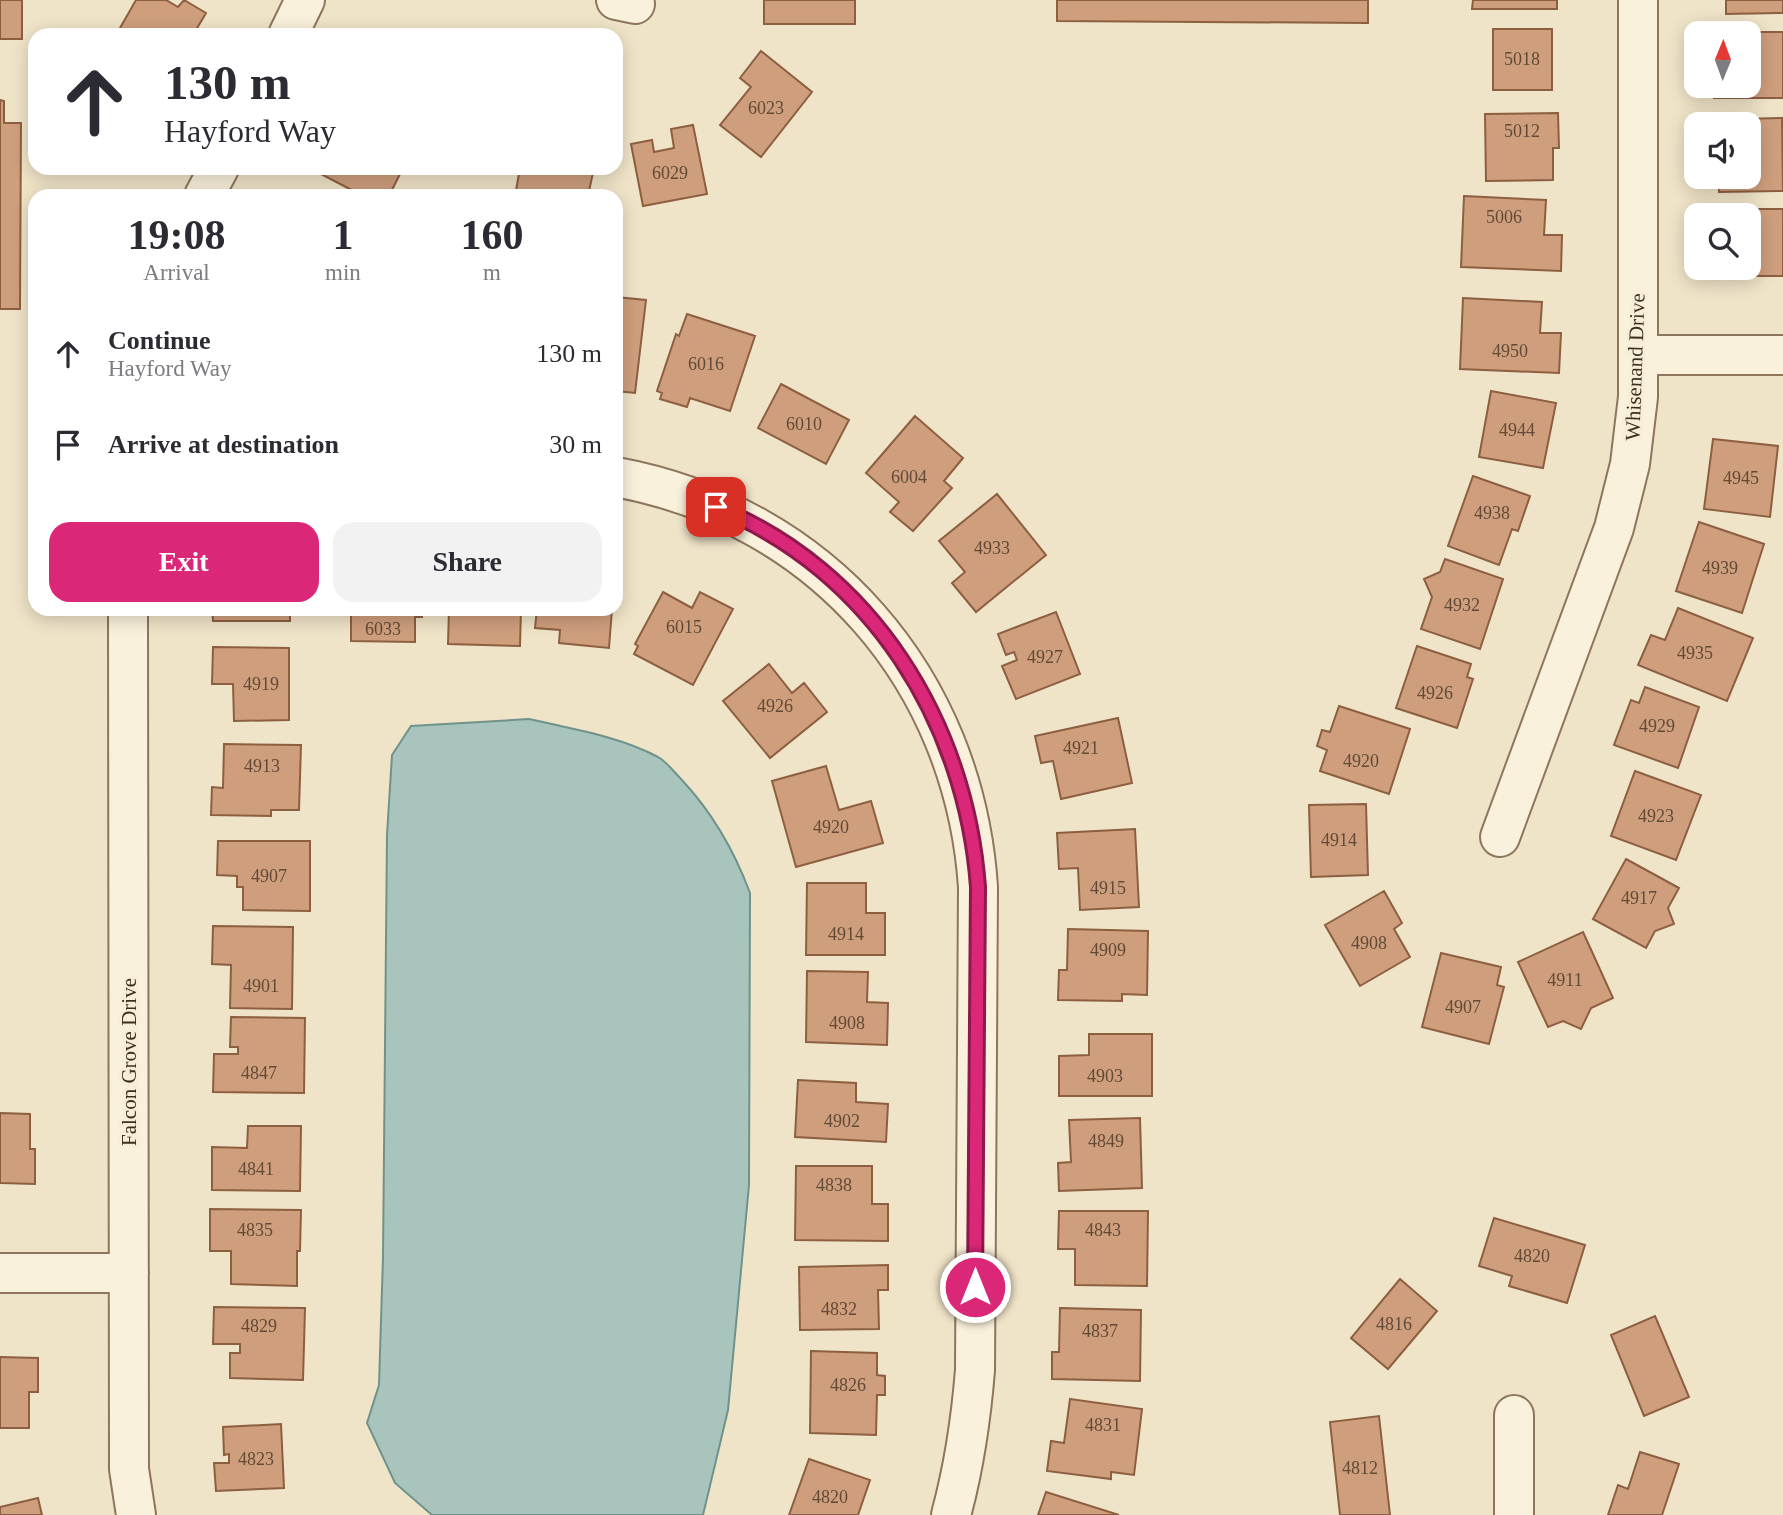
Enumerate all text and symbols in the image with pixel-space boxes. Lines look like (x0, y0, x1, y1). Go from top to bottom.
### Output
north arrow (1684, 21, 1760, 98)
map controls (1684, 21, 1761, 280)
house number: 5018 (1504, 49, 1540, 69)
text: 130 m (164, 55, 291, 110)
icon: ahead (49, 56, 140, 147)
house number: 6023 (748, 98, 784, 118)
button: sound (1684, 112, 1761, 189)
text: Hayford Way (164, 113, 336, 149)
house number: 5012 (1504, 121, 1540, 141)
house number: 6029 (652, 163, 688, 183)
button: search (1684, 203, 1761, 280)
house number: 5006 (1486, 207, 1522, 227)
text: 19:08 (128, 212, 226, 258)
text: 1 (332, 212, 353, 258)
text: 160 (460, 212, 523, 258)
text: Arrival (143, 260, 210, 285)
text: min (325, 260, 361, 285)
text: m (483, 260, 501, 285)
street label: Whisenand Drive (1620, 293, 1650, 441)
text: Continue (108, 326, 211, 355)
icon: ahead (49, 335, 87, 373)
text: 130 m (536, 339, 602, 368)
house number: 4950 (1492, 341, 1528, 361)
house number: 6016 (688, 354, 724, 374)
text: Hayford Way (108, 356, 232, 381)
house number: 6010 (786, 414, 822, 434)
house number: 4944 (1499, 420, 1535, 440)
icon: arrive (49, 426, 87, 464)
text: Arrive at destination (108, 430, 339, 459)
text: 30 m (549, 430, 602, 459)
house number: 6004 (891, 467, 927, 487)
house number: 4945 (1723, 468, 1759, 488)
pin (686, 477, 746, 537)
icon: arrive (697, 488, 735, 526)
house number: 4938 (1474, 503, 1510, 523)
button: Exit (49, 522, 319, 602)
button: Share (333, 522, 602, 602)
house number: 4933 (974, 538, 1010, 558)
house number: 4939 (1702, 558, 1738, 578)
house number: 4932 (1444, 595, 1480, 615)
house number: 6015 (666, 617, 702, 637)
house number: 6033 (365, 619, 401, 639)
house number: 4935 (1677, 643, 1713, 663)
house number: 4927 (1027, 647, 1063, 667)
house number: 4919 (243, 674, 279, 694)
house number: 4926 (1417, 683, 1453, 703)
house number: 4926 (757, 696, 793, 716)
house number: 4929 (1639, 716, 1675, 736)
house number: 4921 (1063, 738, 1099, 758)
house number: 4920 (1343, 751, 1379, 771)
house number: 4913 (244, 756, 280, 776)
house number: 4923 (1638, 806, 1674, 826)
house number: 4920 (813, 817, 849, 837)
house number: 4914 (1321, 830, 1357, 850)
house number: 4907 (251, 866, 287, 886)
house number: 4915 (1090, 878, 1126, 898)
house number: 4917 (1621, 888, 1657, 908)
house number: 4914 (828, 924, 864, 944)
house number: 4908 (1351, 933, 1387, 953)
house number: 4909 (1090, 940, 1126, 960)
house number: 4911 (1547, 970, 1583, 990)
house number: 4901 (243, 976, 279, 996)
street label: Falcon Grove Drive (117, 978, 141, 1146)
house number: 4907 (1445, 997, 1481, 1017)
house number: 4908 (829, 1013, 865, 1033)
house number: 4847 (241, 1063, 277, 1083)
house number: 4903 (1087, 1066, 1123, 1086)
house number: 4902 (824, 1111, 860, 1131)
house number: 4849 (1088, 1131, 1124, 1151)
house number: 4841 (238, 1159, 274, 1179)
house number: 4838 (816, 1175, 852, 1195)
house number: 4835 (237, 1220, 273, 1240)
house number: 4843 (1085, 1220, 1121, 1240)
house number: 4820 (1514, 1246, 1550, 1266)
position arrow (938, 1250, 1012, 1324)
house number: 4832 (821, 1299, 857, 1319)
house number: 4816 (1376, 1314, 1412, 1334)
house number: 4829 (241, 1316, 277, 1336)
house number: 4837 (1082, 1321, 1118, 1341)
house number: 4826 (830, 1375, 866, 1395)
house number: 4831 (1085, 1415, 1121, 1435)
house number: 4823 (238, 1449, 274, 1469)
house number: 4812 (1342, 1458, 1378, 1478)
house number: 4820 (812, 1487, 848, 1507)

